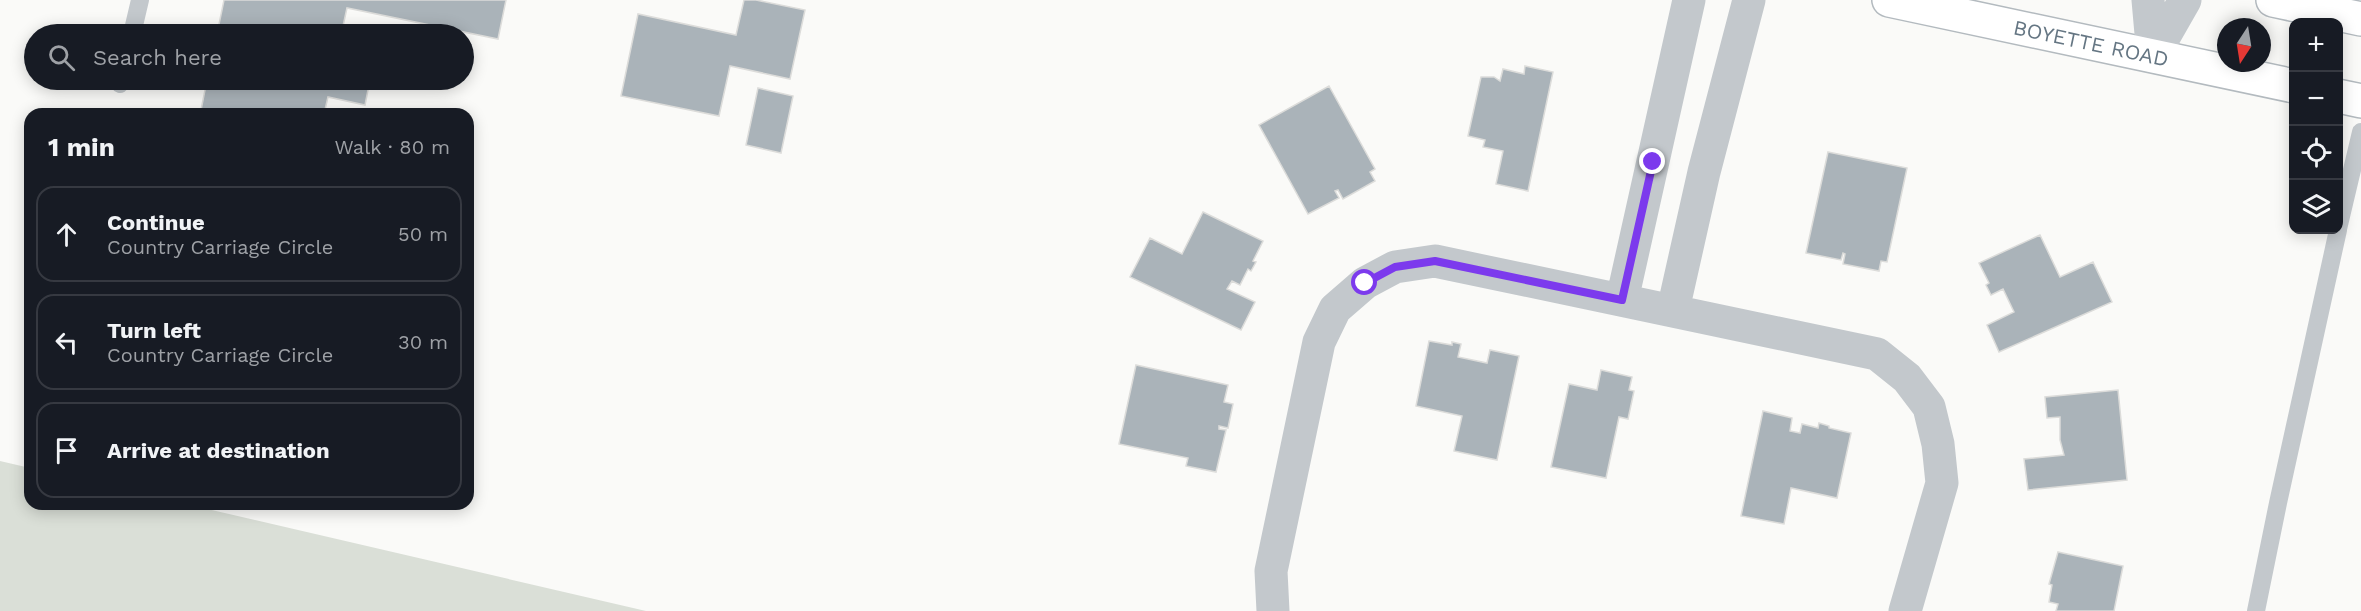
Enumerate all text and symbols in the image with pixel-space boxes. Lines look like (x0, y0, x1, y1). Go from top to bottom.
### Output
street label: BOYETTE ROAD (2011, 14, 2171, 72)
north arrow (2217, 18, 2271, 72)
map controls (2289, 18, 2343, 234)
button: + (2289, 18, 2343, 72)
search box (24, 24, 474, 90)
icon: search (45, 41, 78, 74)
text: Search here (93, 45, 222, 70)
button: − (2289, 72, 2343, 126)
button: locate (2289, 126, 2343, 180)
text: 1 min (48, 132, 115, 162)
text: Walk · 80 m (334, 135, 450, 159)
route end (1639, 148, 1665, 174)
button: layers (2289, 180, 2343, 234)
text: Continue (107, 210, 205, 235)
icon: ahead (50, 218, 83, 251)
text: 50 m (398, 222, 448, 246)
text: Country Carriage Circle (107, 235, 333, 259)
route start (1351, 269, 1377, 295)
text: Turn left (107, 318, 201, 343)
icon: left (50, 326, 83, 359)
text: 30 m (398, 330, 448, 354)
text: Country Carriage Circle (107, 343, 333, 367)
icon: arrive (50, 434, 83, 467)
text: Arrive at destination (107, 438, 330, 463)

